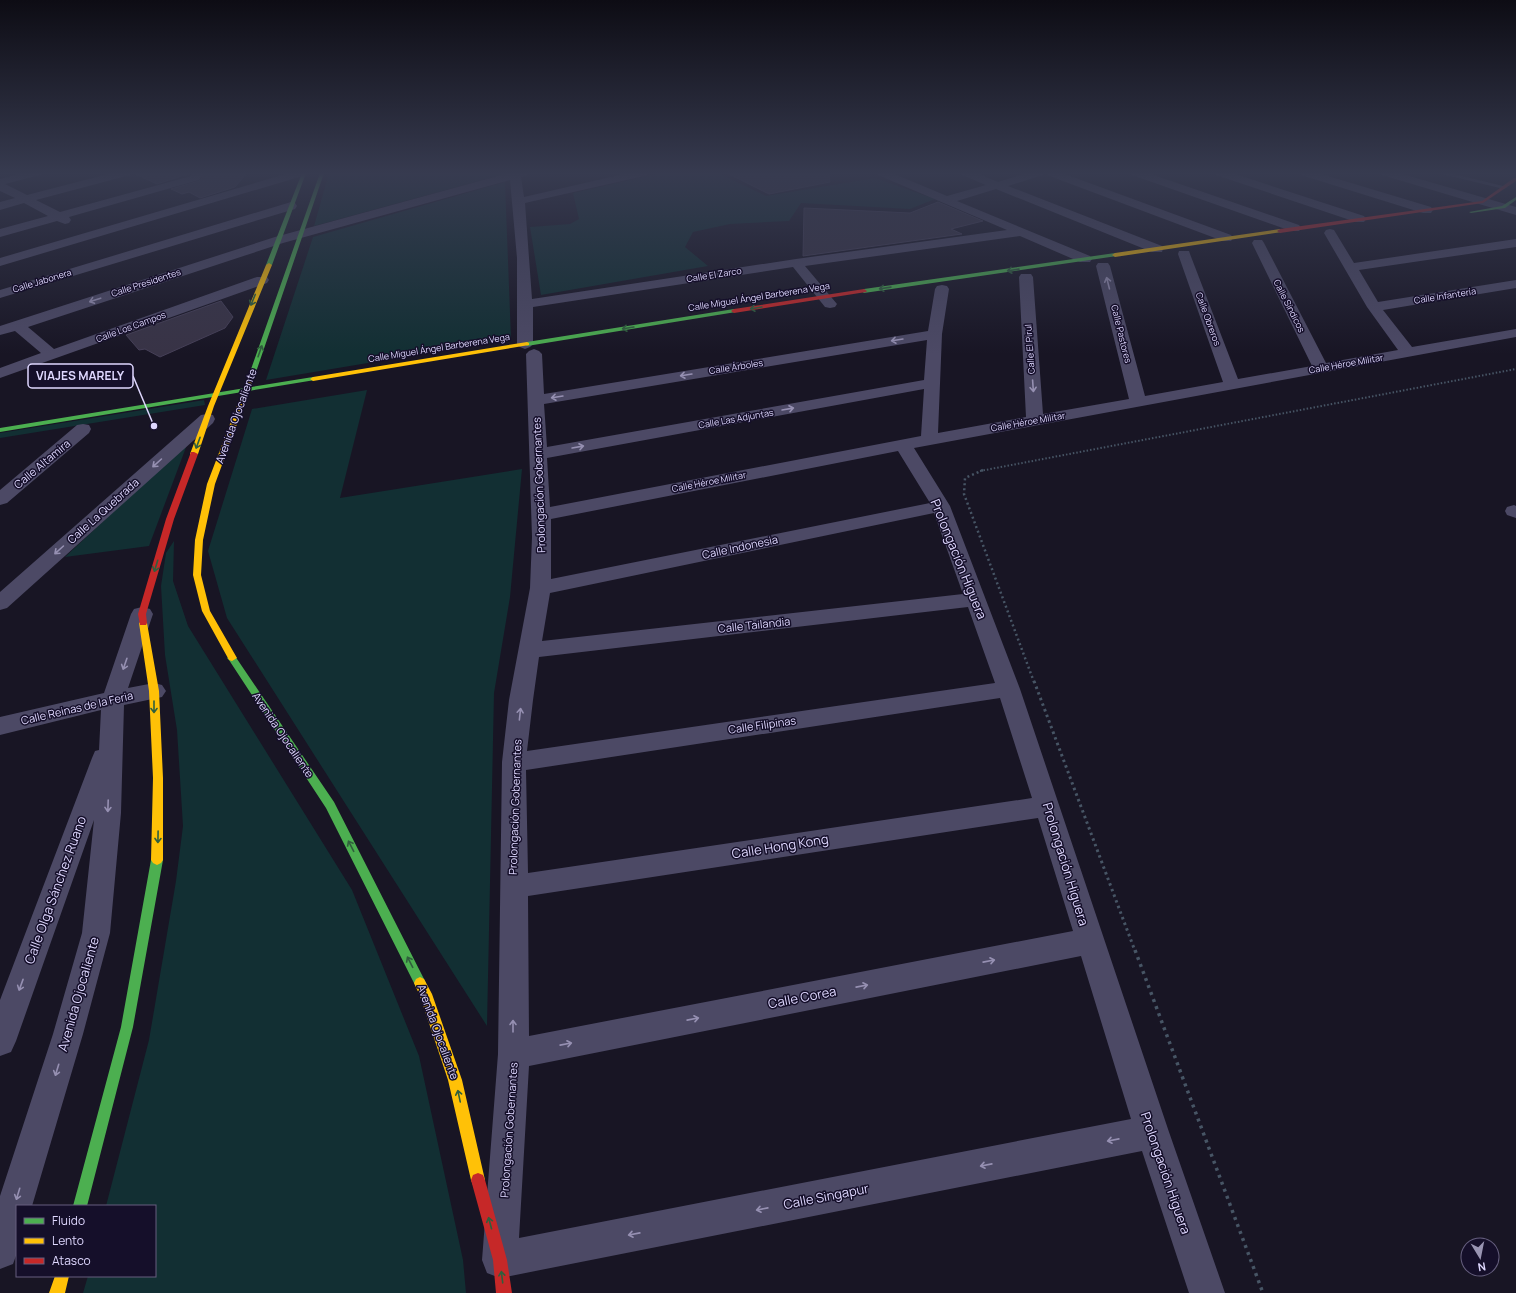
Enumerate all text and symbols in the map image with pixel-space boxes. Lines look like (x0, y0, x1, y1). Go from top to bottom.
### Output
street label: Calle El Zarco (685, 264, 742, 285)
street label: Calle Jabonera (11, 265, 73, 296)
street label: Calle Presidentes (109, 265, 183, 300)
one-way arrow (1007, 266, 1020, 274)
one-way arrow (1103, 277, 1111, 290)
street label: Calle Síndicos (1270, 277, 1309, 335)
street label: Calle Miguel Ángel Barberena Vega (687, 279, 831, 314)
one-way arrow (878, 284, 891, 292)
street label: Calle Infantería (1413, 284, 1477, 307)
street label: Calle Obreros (1193, 290, 1224, 348)
one-way arrow (249, 294, 257, 306)
one-way arrow (90, 296, 102, 304)
street label: Calle Pastores (1108, 303, 1135, 365)
one-way arrow (750, 304, 763, 312)
street label: Calle Los Campos (94, 308, 168, 345)
one-way arrow (621, 324, 634, 332)
street label: Calle El Pirul (1021, 324, 1038, 374)
street label: Calle Miguel Ángel Barberena Vega (367, 330, 511, 365)
one-way arrow (891, 336, 904, 344)
one-way arrow (256, 345, 264, 357)
street label: Calle Héroe Militar (1308, 350, 1385, 376)
street label: Calle Árboles (708, 356, 764, 377)
callout: VIAJES MARELY (28, 364, 133, 388)
street label: Avenida Ojocaliente (211, 366, 260, 465)
text: VIAJES MARELY (36, 367, 125, 384)
one-way arrow (679, 371, 692, 379)
one-way arrow (1029, 379, 1036, 392)
one-way arrow (551, 393, 564, 401)
street label: Calle Las Adjuntas (697, 405, 775, 432)
one-way arrow (781, 405, 794, 413)
street label: Calle Héroe Militar (990, 408, 1067, 434)
street label: Prolongación Gobernantes (529, 417, 548, 553)
street label: Calle Altamira (10, 436, 73, 492)
one-way arrow (193, 437, 201, 449)
one-way arrow (571, 443, 584, 451)
one-way arrow (151, 459, 162, 468)
street label: Calle Héroe Militar (671, 468, 748, 495)
street label: Calle La Quebrada (64, 474, 142, 547)
street label: Prolongación Higuera (927, 496, 991, 622)
street label: Calle Indonesia (701, 531, 779, 562)
one-way arrow (54, 545, 65, 554)
one-way arrow (152, 560, 159, 573)
street label: Calle Tailandia (717, 613, 791, 636)
one-way arrow (121, 657, 128, 670)
street label: Calle Reinas de la Feria (19, 687, 134, 728)
street label: Avenida Ojocaliente (249, 689, 318, 781)
one-way arrow (151, 700, 158, 713)
one-way arrow (516, 708, 523, 721)
street label: Calle Filipinas (727, 712, 797, 737)
street label: Prolongación Gobernantes (505, 739, 524, 875)
one-way arrow (104, 799, 112, 812)
street label: Prolongación Higuera (1039, 800, 1093, 928)
street label: Calle Olga Sánchez Ruano (20, 813, 90, 966)
street label: Calle Hong Kong (730, 829, 830, 863)
one-way arrow (154, 830, 162, 843)
one-way arrow (346, 840, 354, 852)
street label: Avenida Ojocaliente (53, 934, 103, 1053)
one-way arrow (406, 956, 413, 968)
one-way arrow (983, 956, 996, 964)
one-way arrow (16, 979, 24, 991)
one-way arrow (855, 981, 868, 989)
street label: Avenida Ojocaliente (414, 982, 463, 1082)
street label: Calle Corea (766, 982, 838, 1012)
one-way arrow (686, 1014, 699, 1022)
one-way arrow (509, 1020, 517, 1033)
one-way arrow (559, 1039, 572, 1047)
street label: Prolongación Gobernantes (496, 1062, 521, 1198)
one-way arrow (53, 1063, 60, 1076)
one-way arrow (454, 1090, 462, 1103)
street label: Prolongación Higuera (1137, 1110, 1195, 1236)
one-way arrow (1107, 1136, 1120, 1144)
one-way arrow (980, 1161, 993, 1169)
street label: Calle Singapur (782, 1179, 871, 1213)
one-way arrow (14, 1187, 21, 1200)
legend (16, 1205, 156, 1277)
one-way arrow (756, 1205, 769, 1213)
text: Fluido (52, 1212, 85, 1229)
one-way arrow (485, 1216, 493, 1229)
one-way arrow (628, 1230, 641, 1238)
text: Lento (52, 1232, 84, 1249)
north arrow (1460, 1237, 1500, 1277)
text: Atasco (52, 1252, 91, 1269)
text: N (1477, 1259, 1487, 1275)
one-way arrow (498, 1271, 506, 1284)

